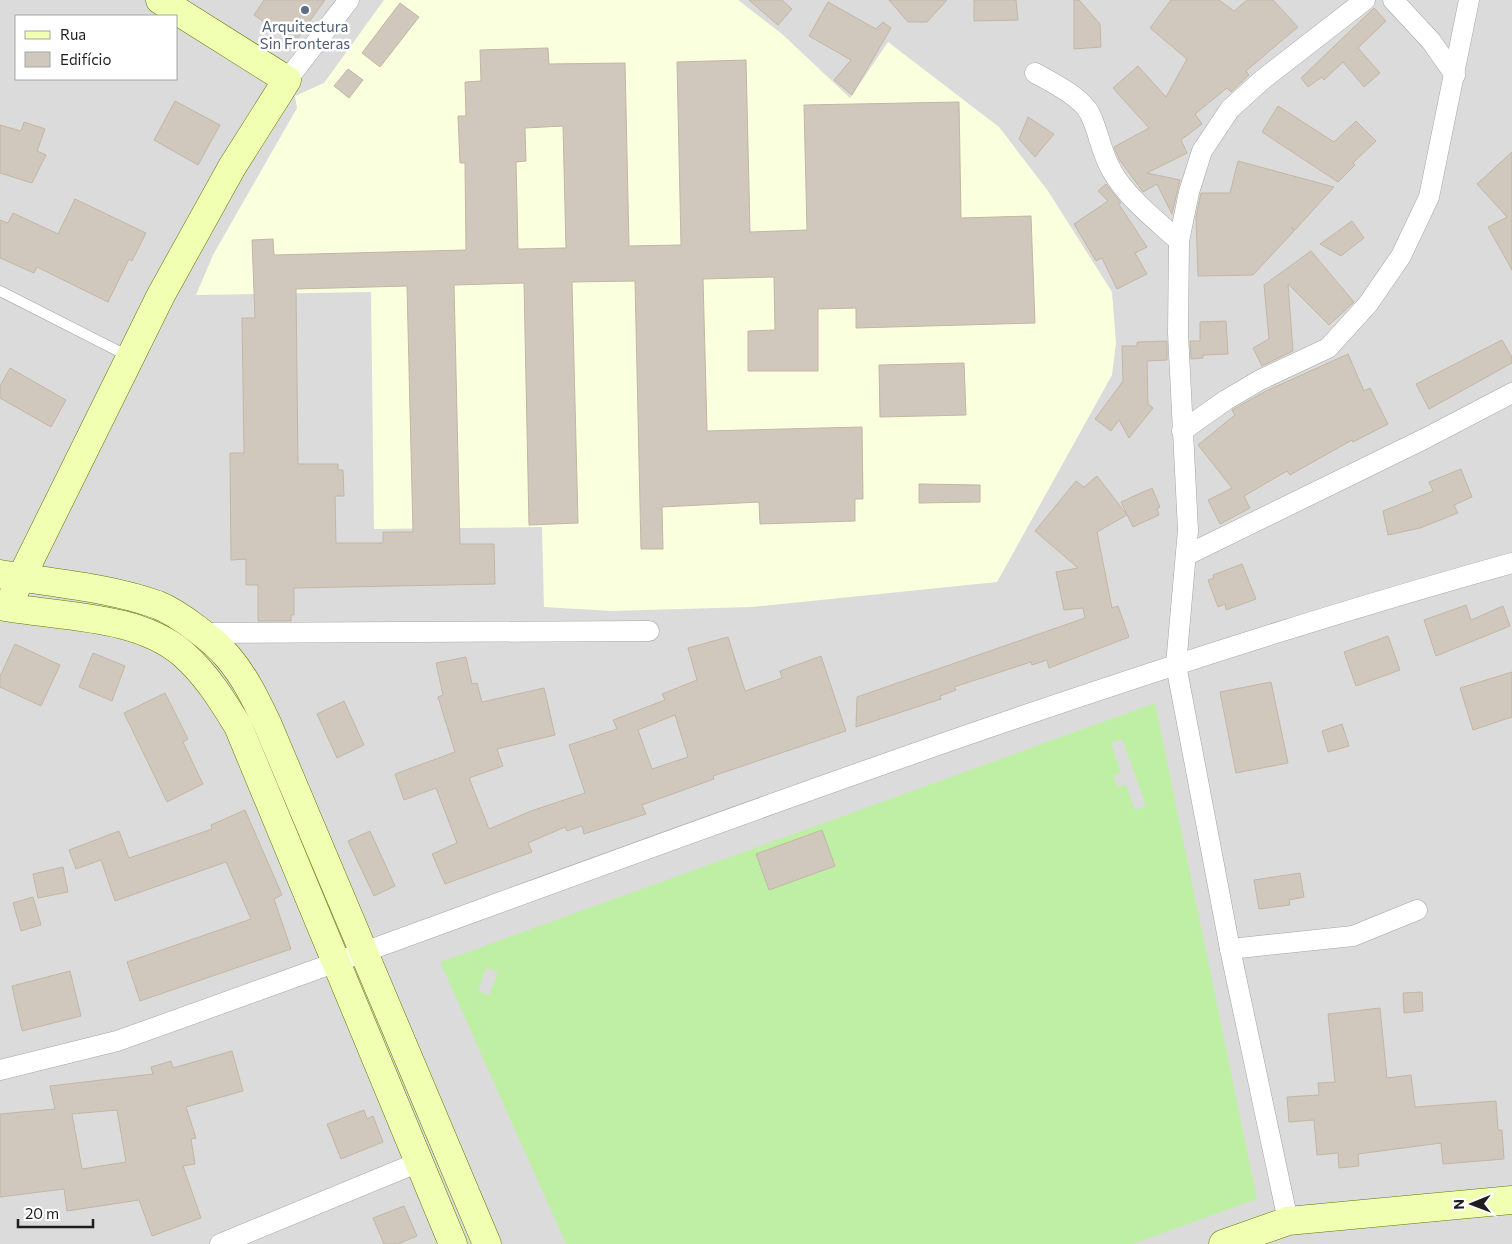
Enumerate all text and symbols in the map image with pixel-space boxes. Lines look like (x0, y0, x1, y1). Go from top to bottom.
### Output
marker: Arquitectura Sin Fronteras (299, 4, 311, 16)
legend (15, 15, 178, 80)
place label: Arquitectura Sin Fronteras (260, 17, 350, 52)
text: Rua (60, 25, 86, 43)
text: Edifício (60, 50, 111, 68)
north arrow (1447, 1179, 1497, 1229)
scale bar (18, 1196, 92, 1228)
text: N (1450, 1199, 1467, 1210)
text: 20 m (25, 1204, 59, 1222)

